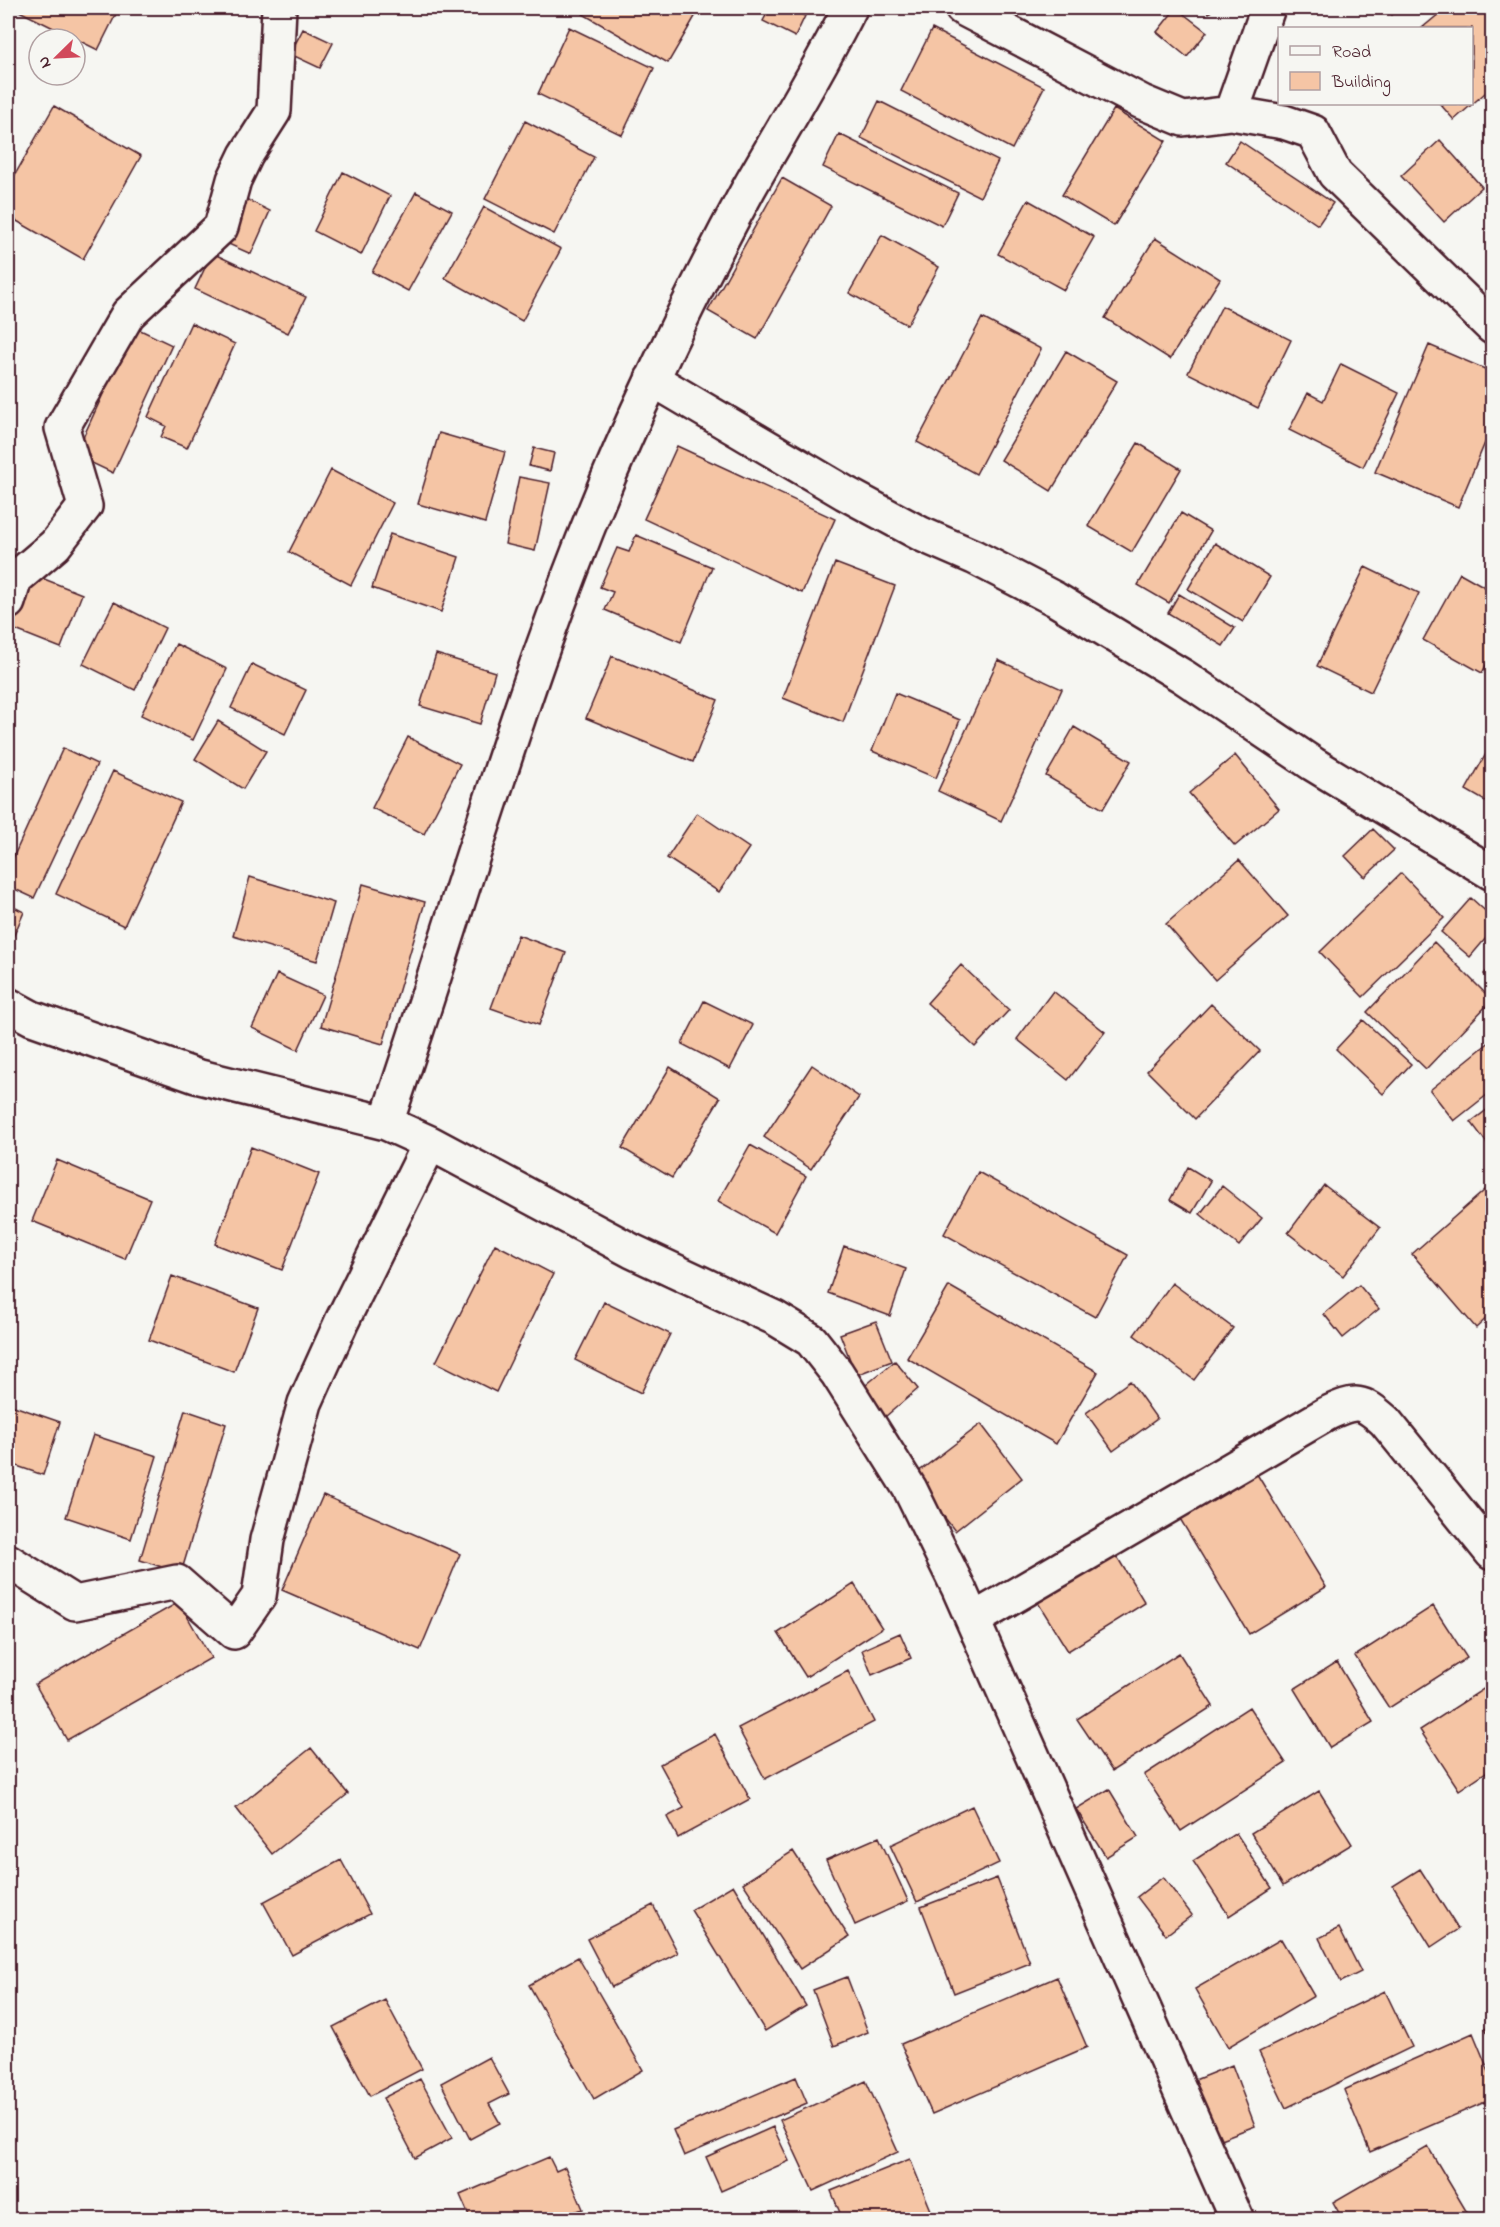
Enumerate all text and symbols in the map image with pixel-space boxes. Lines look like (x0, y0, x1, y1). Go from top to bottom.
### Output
north arrow (27, 27, 87, 87)
legend (1278, 27, 1473, 105)
text: Road (1332, 40, 1371, 66)
text: N (32, 52, 58, 72)
text: Building (1331, 70, 1391, 97)

